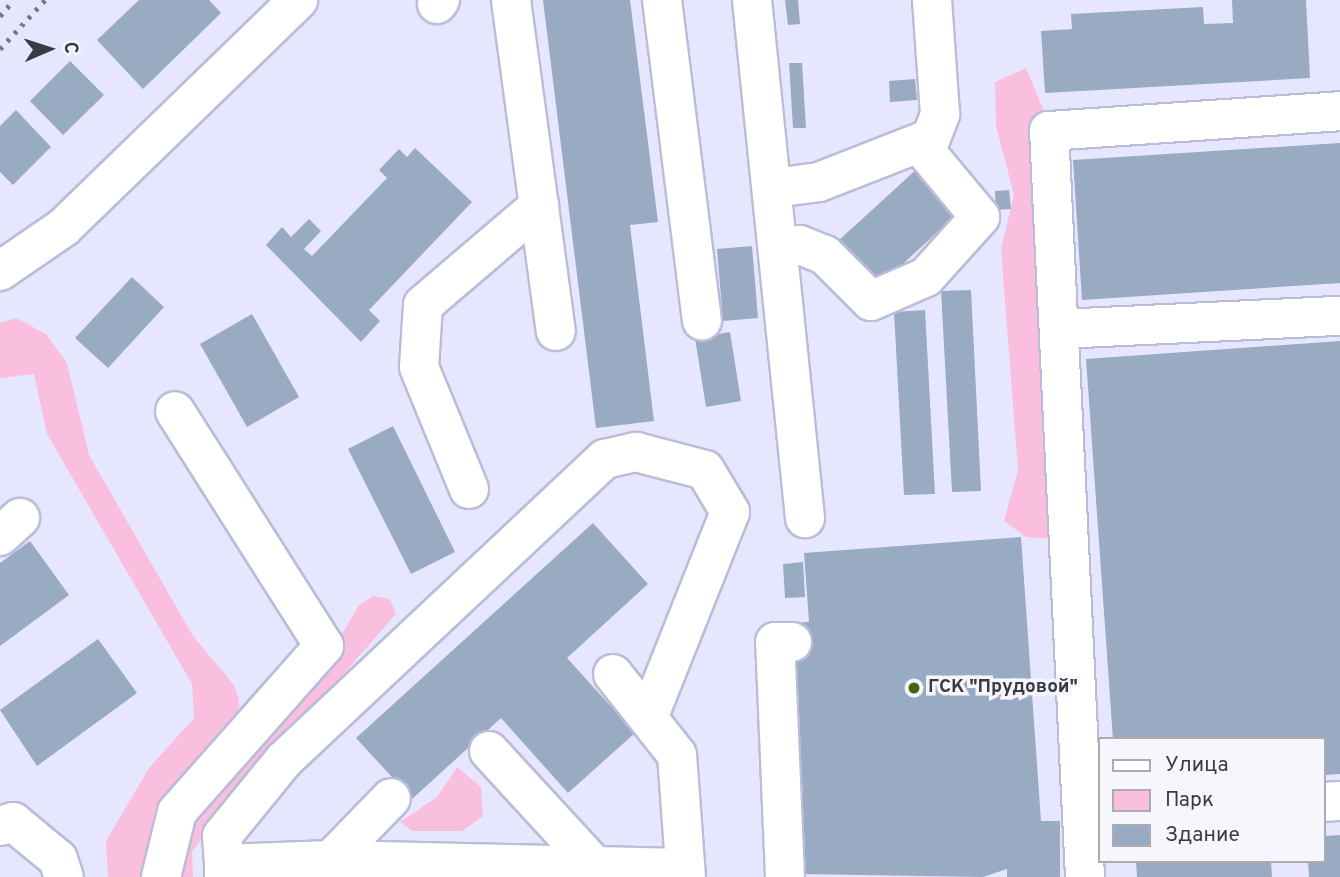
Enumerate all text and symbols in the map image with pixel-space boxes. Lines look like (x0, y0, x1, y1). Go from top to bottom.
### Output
north arrow (14, 14, 84, 84)
text: С (58, 41, 82, 55)
place label: ГСК "Прудовой" (928, 677, 1078, 699)
marker: ГСК "Прудовой" (906, 680, 922, 696)
legend (1098, 737, 1326, 863)
text: Улица (1165, 752, 1229, 779)
text: Парк (1165, 787, 1214, 814)
text: Здание (1165, 822, 1240, 849)

